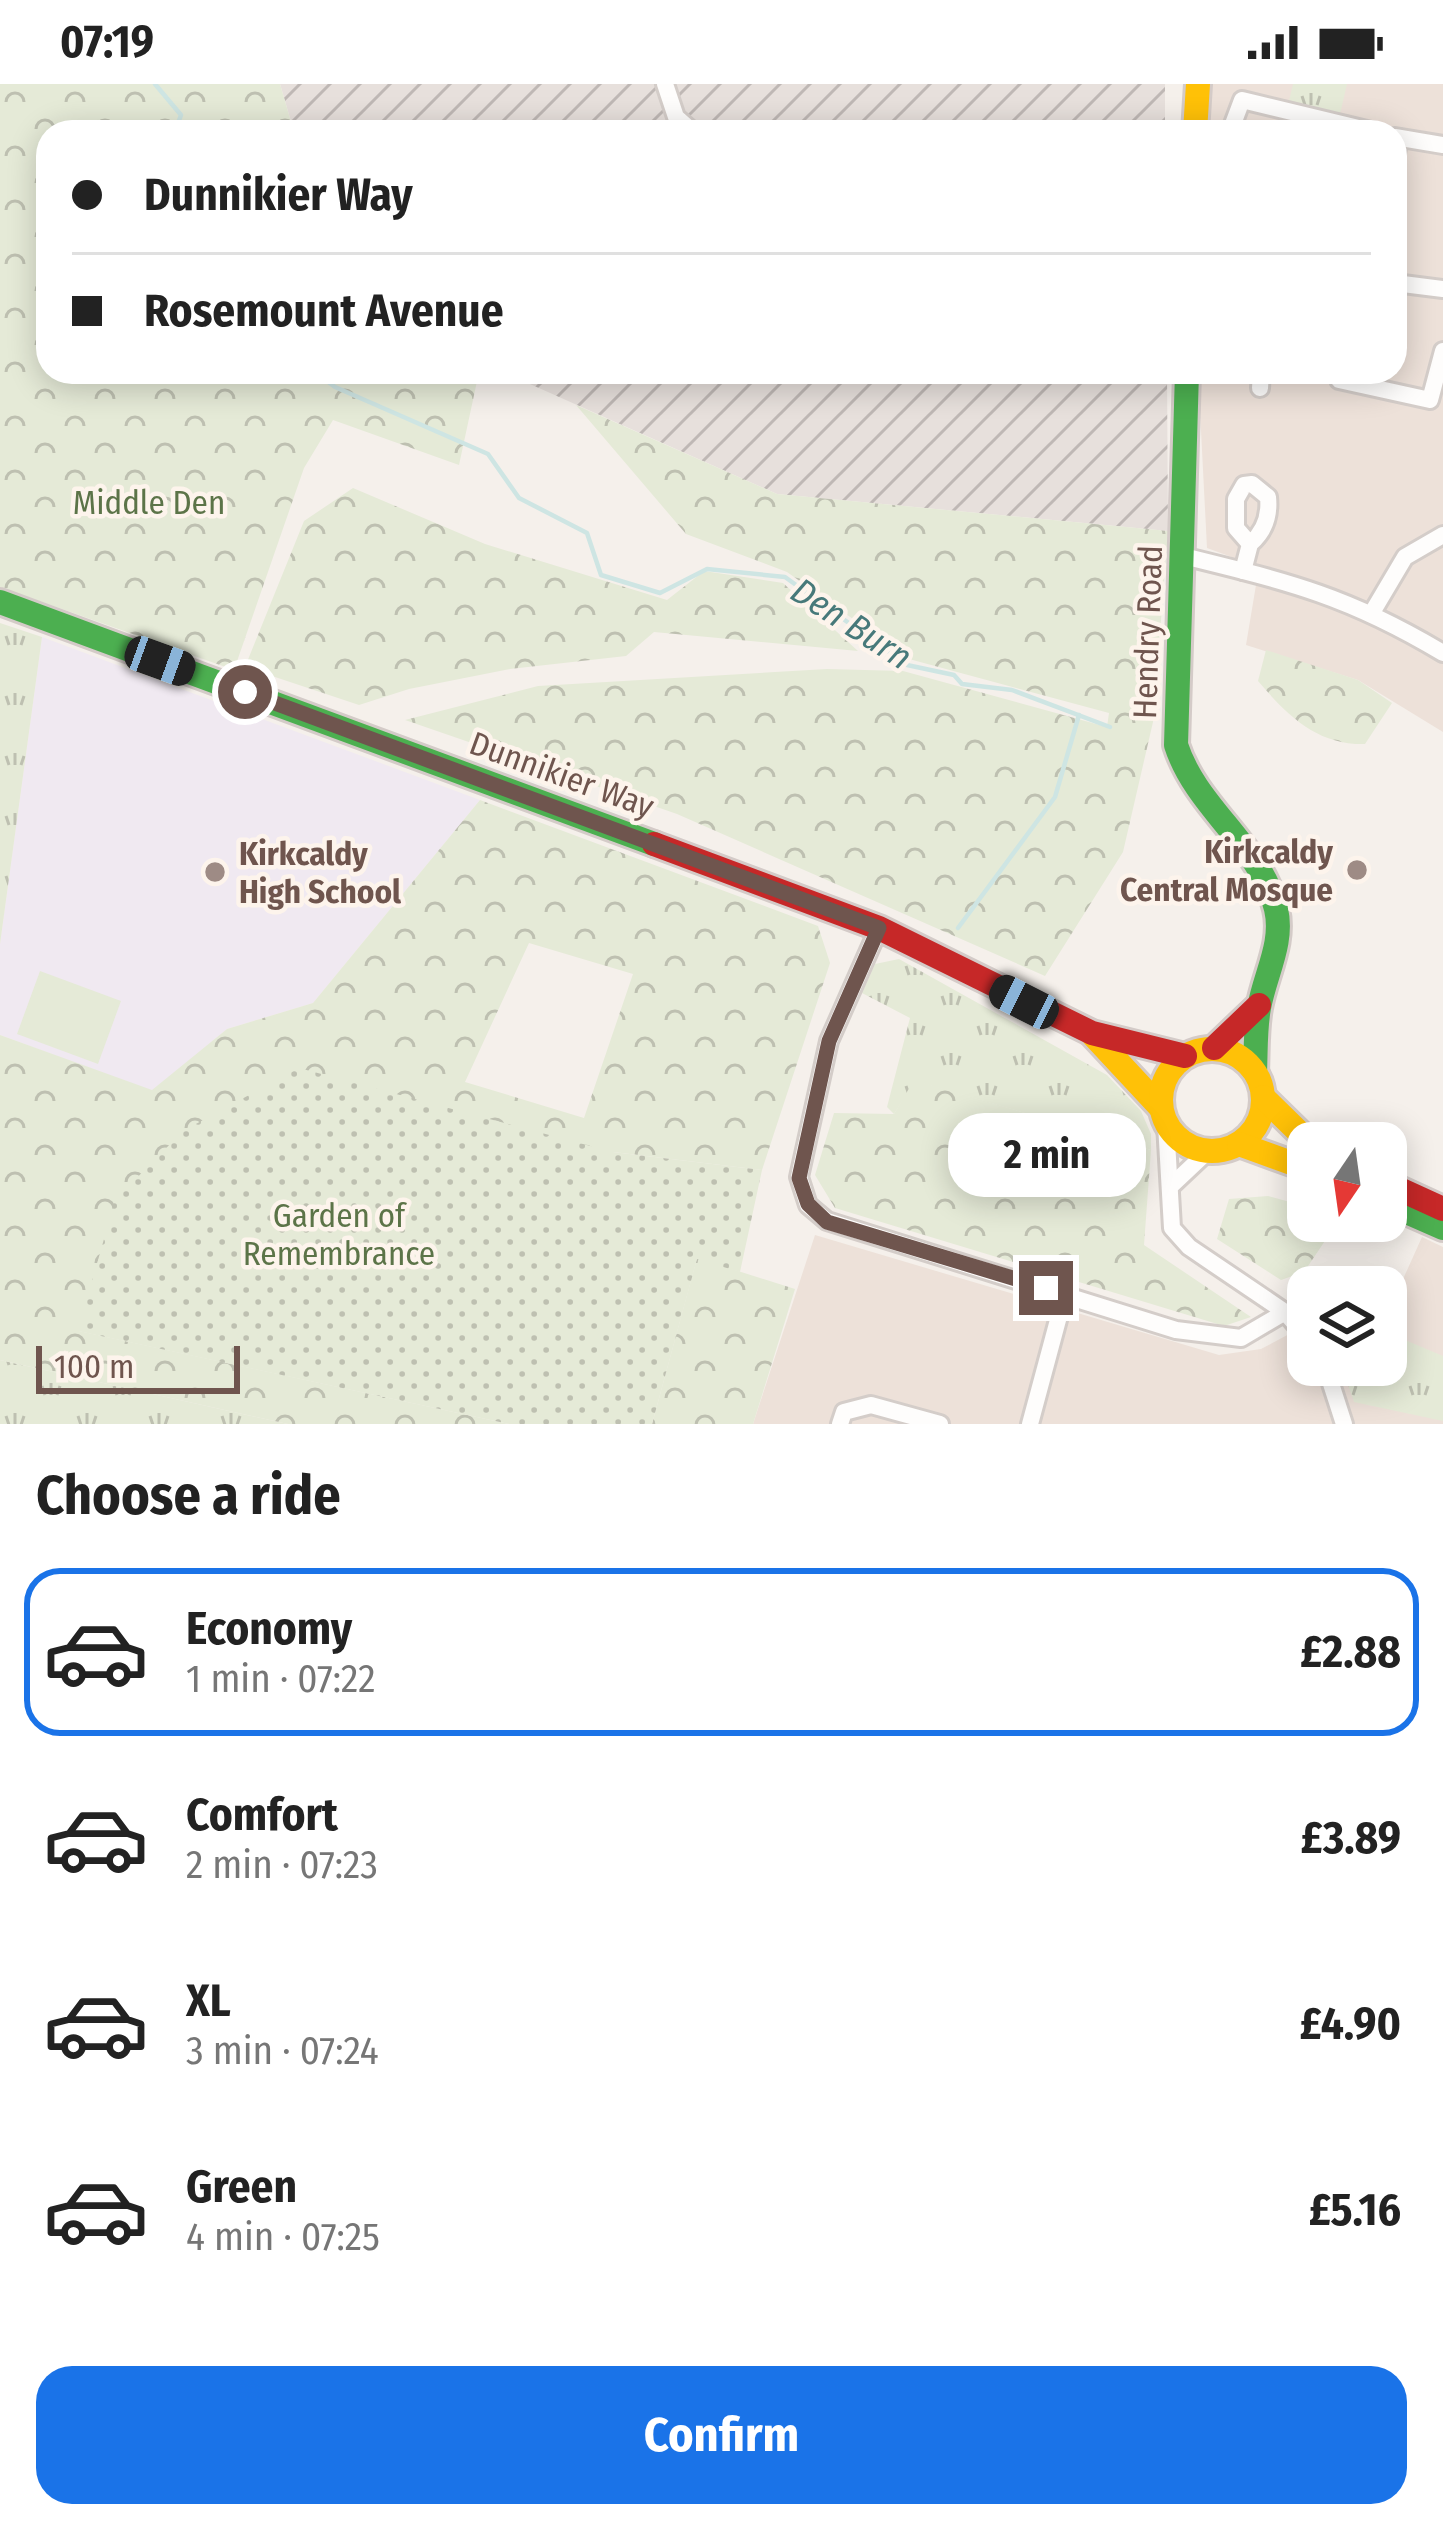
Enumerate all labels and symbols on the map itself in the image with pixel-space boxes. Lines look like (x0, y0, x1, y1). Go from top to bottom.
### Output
park label: Middle Den (73, 483, 225, 523)
street label: Hendry Road (1125, 544, 1171, 720)
water label: Den Burn (783, 569, 920, 679)
car (120, 632, 200, 690)
route start (218, 665, 272, 719)
street label: Dunnikier Way (464, 723, 659, 827)
place label: Kirkcaldy Central Mosque (1120, 832, 1333, 910)
place label: Kirkcaldy High School (239, 834, 402, 912)
marker: Kirkcaldy Central Mosque (1344, 857, 1370, 883)
marker: Kirkcaldy High School (202, 859, 228, 885)
car (984, 970, 1064, 1034)
callout: 2 min (947, 1114, 1145, 1198)
north arrow (1287, 1122, 1407, 1242)
park label: Garden of Remembrance (243, 1196, 435, 1274)
route end (1019, 1261, 1073, 1315)
scale bar (36, 1340, 240, 1393)

